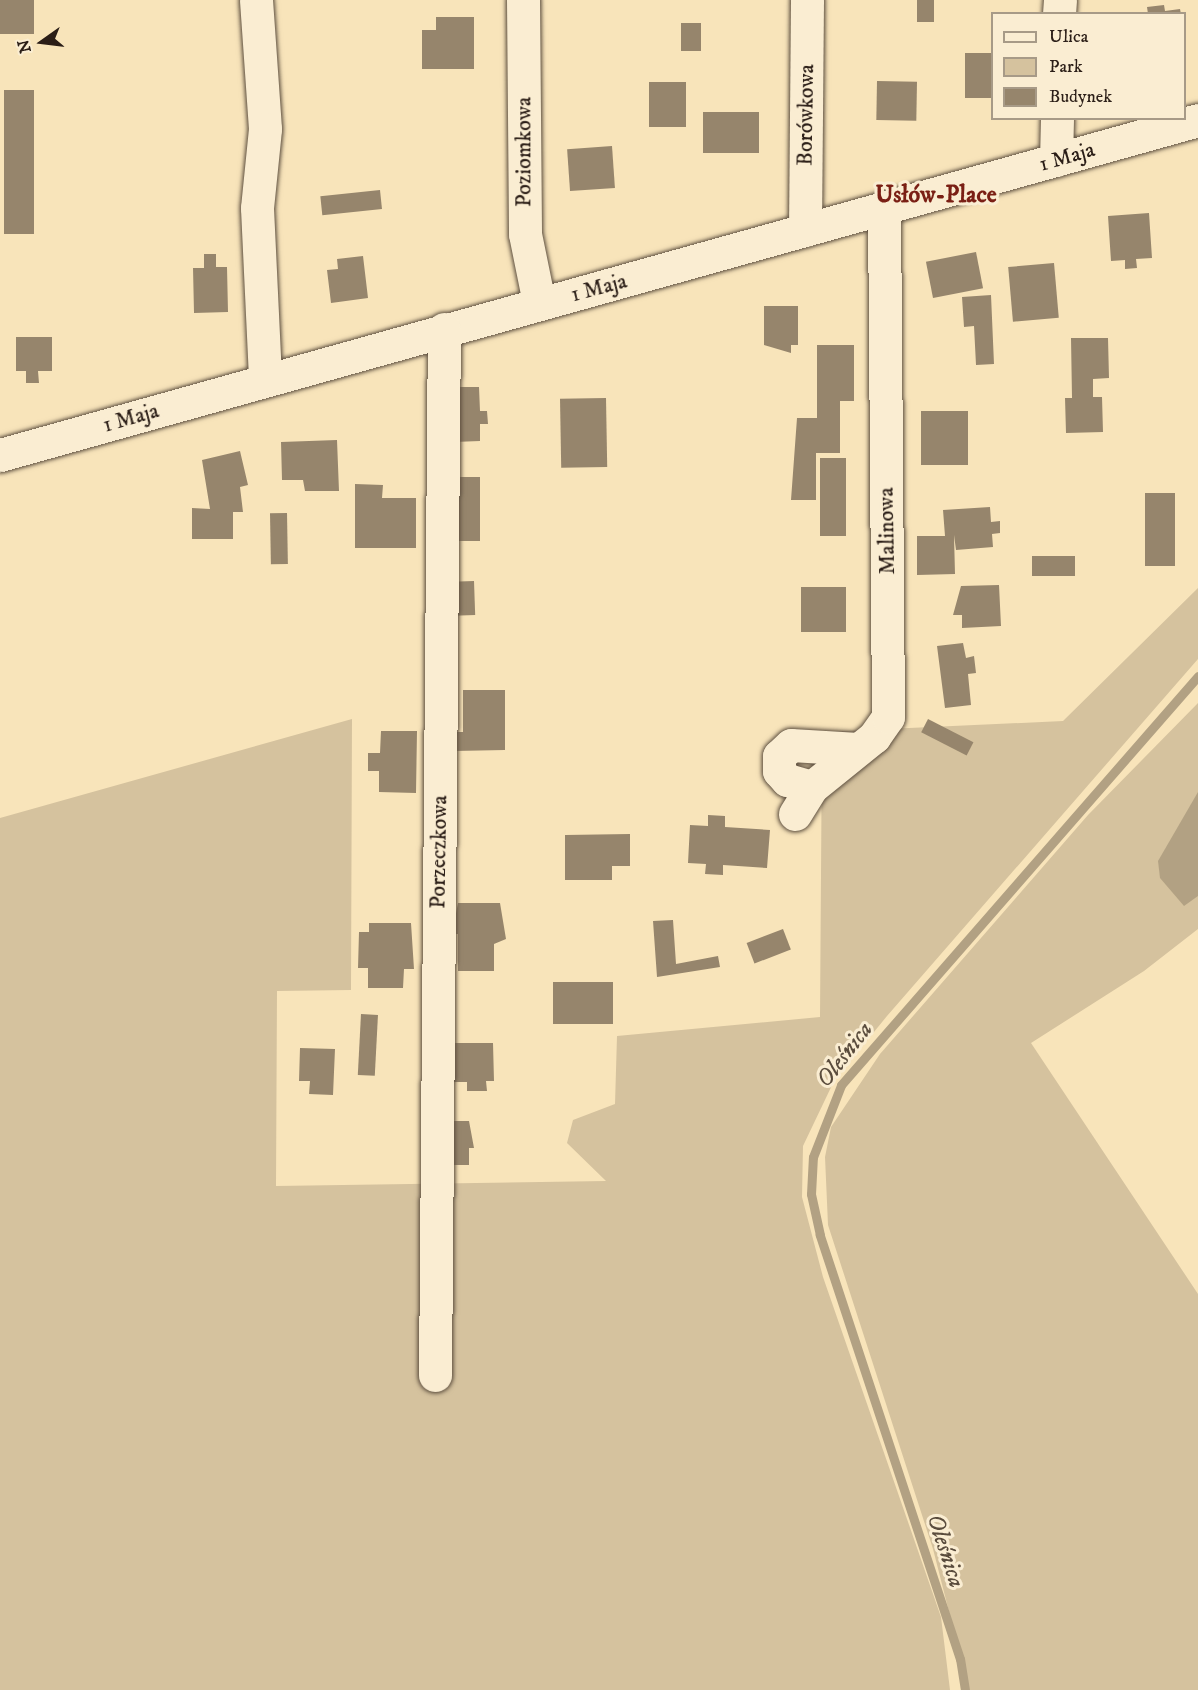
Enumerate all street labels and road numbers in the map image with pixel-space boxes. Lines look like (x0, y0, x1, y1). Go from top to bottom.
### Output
street label: Borówkowa (792, 64, 820, 166)
street label: Poziomkowa (511, 97, 537, 207)
street label: 1 Maja (1036, 136, 1098, 178)
street label: 1 Maja (568, 268, 630, 308)
street label: 1 Maja (100, 397, 162, 439)
street label: Malinowa (873, 487, 901, 575)
street label: Porzeczkowa (425, 795, 453, 909)

